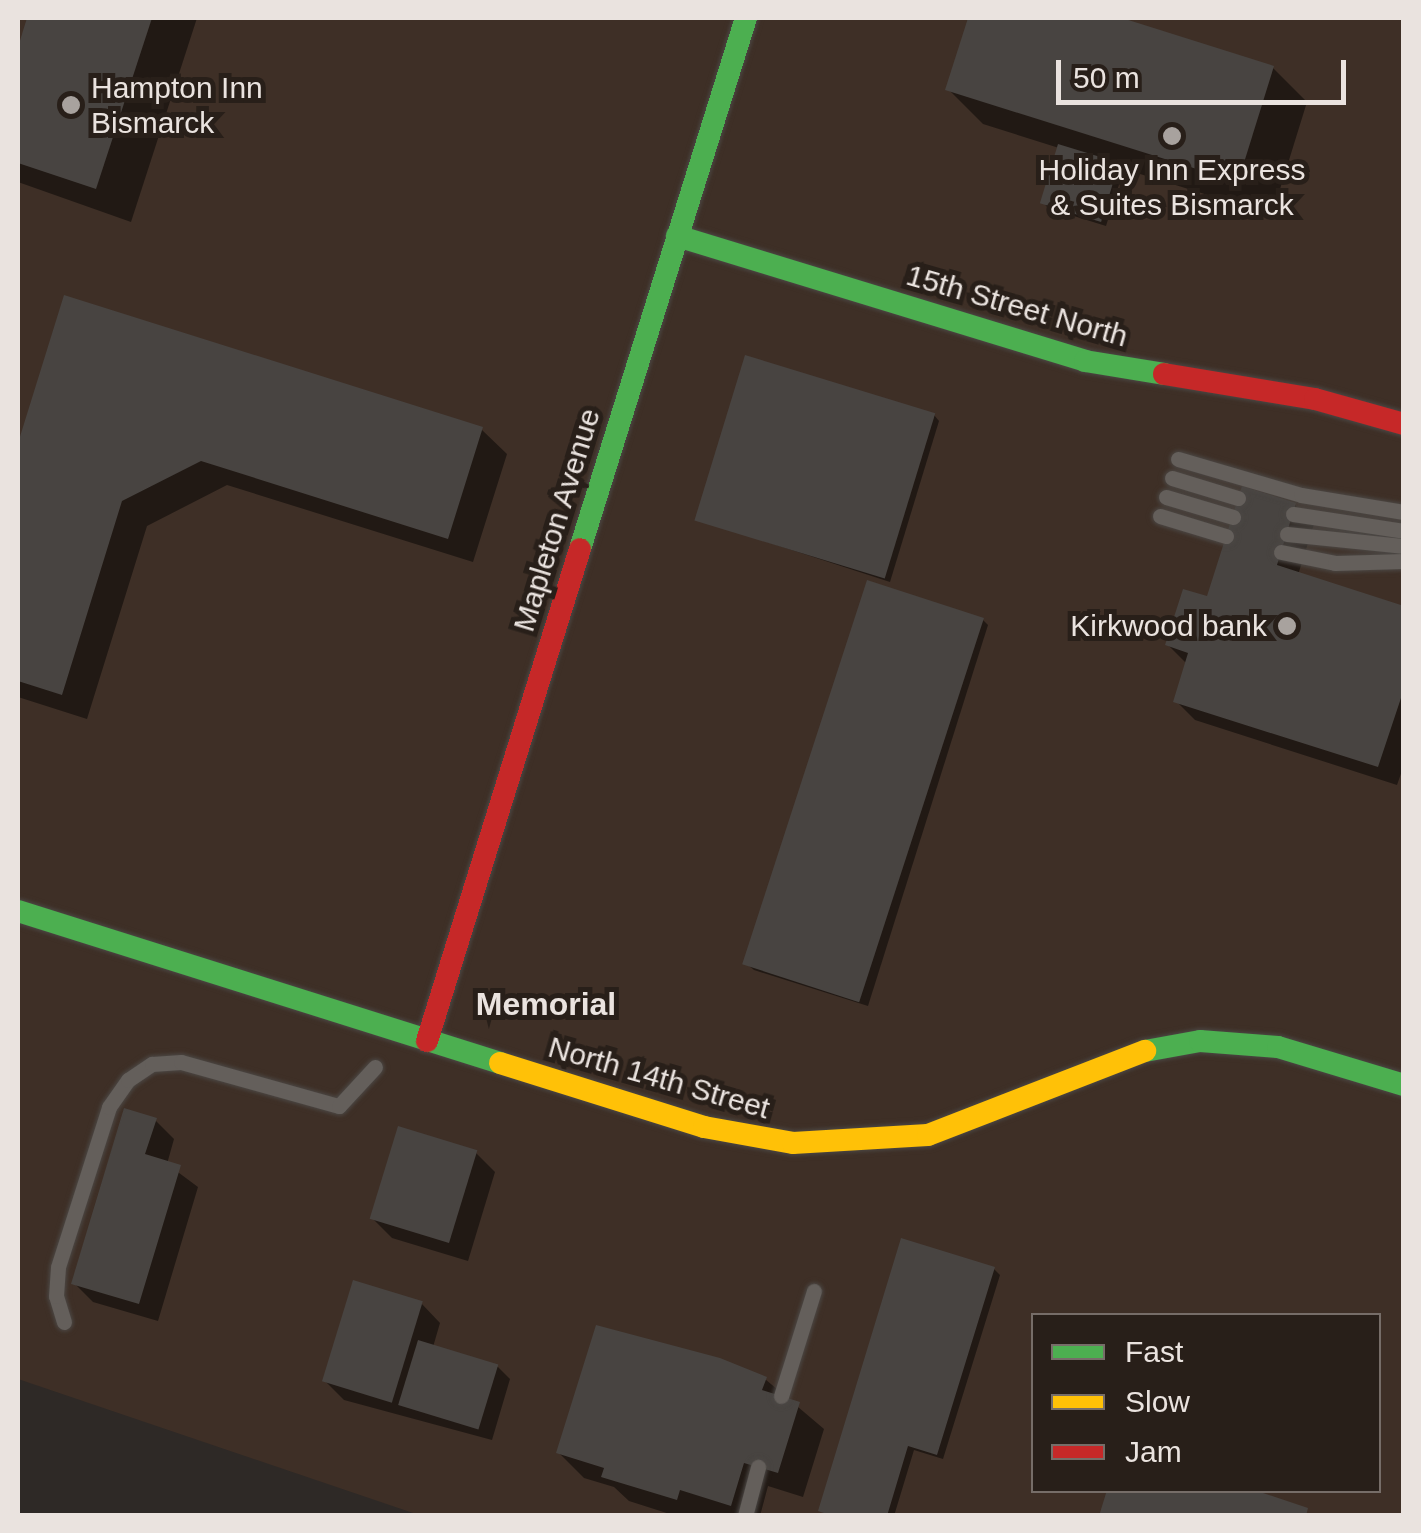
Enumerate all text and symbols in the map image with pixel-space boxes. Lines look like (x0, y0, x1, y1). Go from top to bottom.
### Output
scale bar (1061, 40, 1351, 102)
text: 50 m (1073, 61, 1140, 94)
place label: Hampton Inn Bismarck (91, 70, 263, 140)
marker: Hampton Inn Bismarck (60, 94, 82, 116)
marker: Holiday Inn Express & Suites Bismarck (1161, 125, 1183, 147)
place label: Holiday Inn Express & Suites Bismarck (1039, 152, 1305, 222)
street label: 15th Street North (902, 257, 1132, 355)
street label: Mapleton Avenue (506, 403, 608, 637)
place label: Kirkwood bank (1070, 608, 1267, 644)
marker: Kirkwood bank (1276, 615, 1298, 637)
district label: Memorial (476, 985, 616, 1023)
street label: North 14th Street (544, 1029, 774, 1127)
legend (1031, 1313, 1381, 1493)
text: Fast (1125, 1335, 1183, 1368)
text: Slow (1125, 1385, 1190, 1418)
text: Jam (1125, 1435, 1182, 1468)

